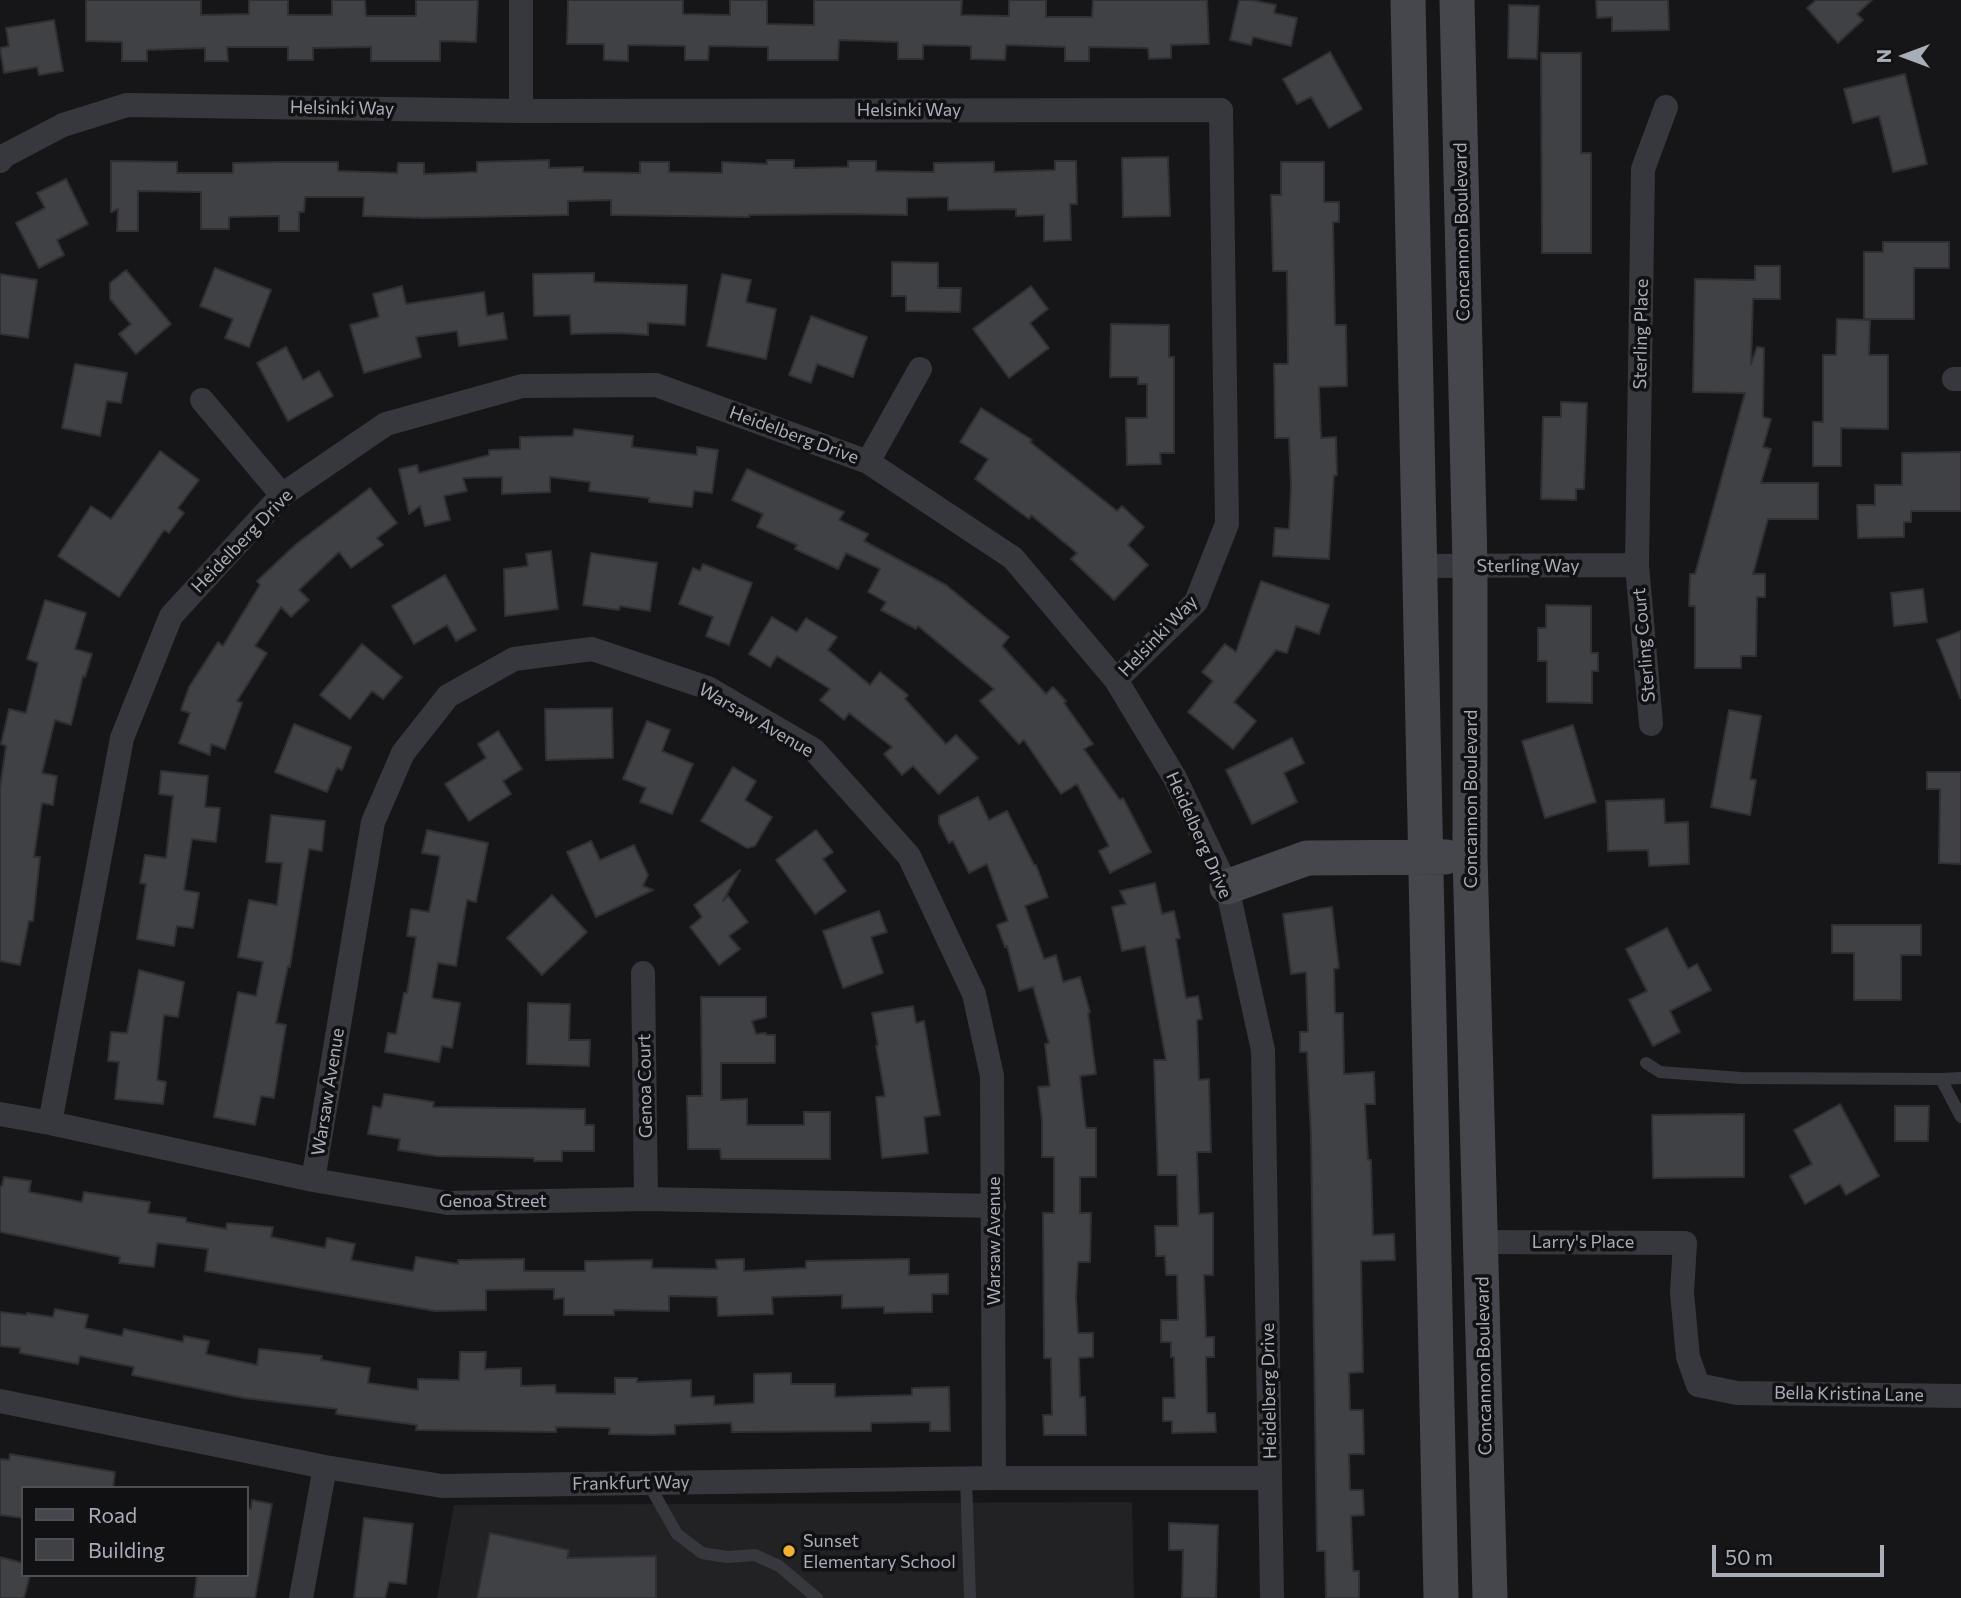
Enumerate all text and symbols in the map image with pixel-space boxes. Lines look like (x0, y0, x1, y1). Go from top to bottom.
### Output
north arrow (1870, 21, 1940, 91)
text: N (1872, 49, 1895, 63)
street label: Helsinki Way (290, 96, 394, 120)
street label: Helsinki Way (857, 99, 961, 121)
street label: Concannon Boulevard (1450, 142, 1474, 322)
street label: Sterling Place (1629, 278, 1653, 390)
street label: Heidelberg Drive (726, 402, 862, 468)
street label: Heidelberg Drive (187, 485, 297, 597)
street label: Sterling Way (1477, 555, 1579, 577)
street label: Sterling Court (1628, 587, 1660, 703)
street label: Helsinki Way (1114, 591, 1202, 681)
street label: Warsaw Avenue (695, 678, 817, 762)
street label: Concannon Boulevard (1460, 710, 1482, 888)
street label: Heidelberg Drive (1161, 768, 1237, 902)
street label: Warsaw Avenue (307, 1027, 349, 1157)
street label: Genoa Court (633, 1034, 657, 1138)
street label: Warsaw Avenue (983, 1177, 1005, 1305)
street label: Genoa Street (439, 1190, 547, 1212)
street label: Larry's Place (1532, 1231, 1634, 1253)
street label: Concannon Boulevard (1472, 1276, 1496, 1456)
street label: Heidelberg Drive (1257, 1323, 1281, 1459)
street label: Bella Kristina Lane (1774, 1382, 1924, 1406)
street label: Frankfurt Way (572, 1471, 690, 1495)
legend (21, 1486, 248, 1577)
text: Road (88, 1502, 137, 1527)
place label: Sunset Elementary School (803, 1530, 956, 1572)
scale bar (1716, 1532, 1888, 1576)
text: Building (88, 1537, 165, 1562)
marker: Sunset Elementary School (781, 1543, 797, 1559)
text: 50 m (1725, 1544, 1773, 1569)

